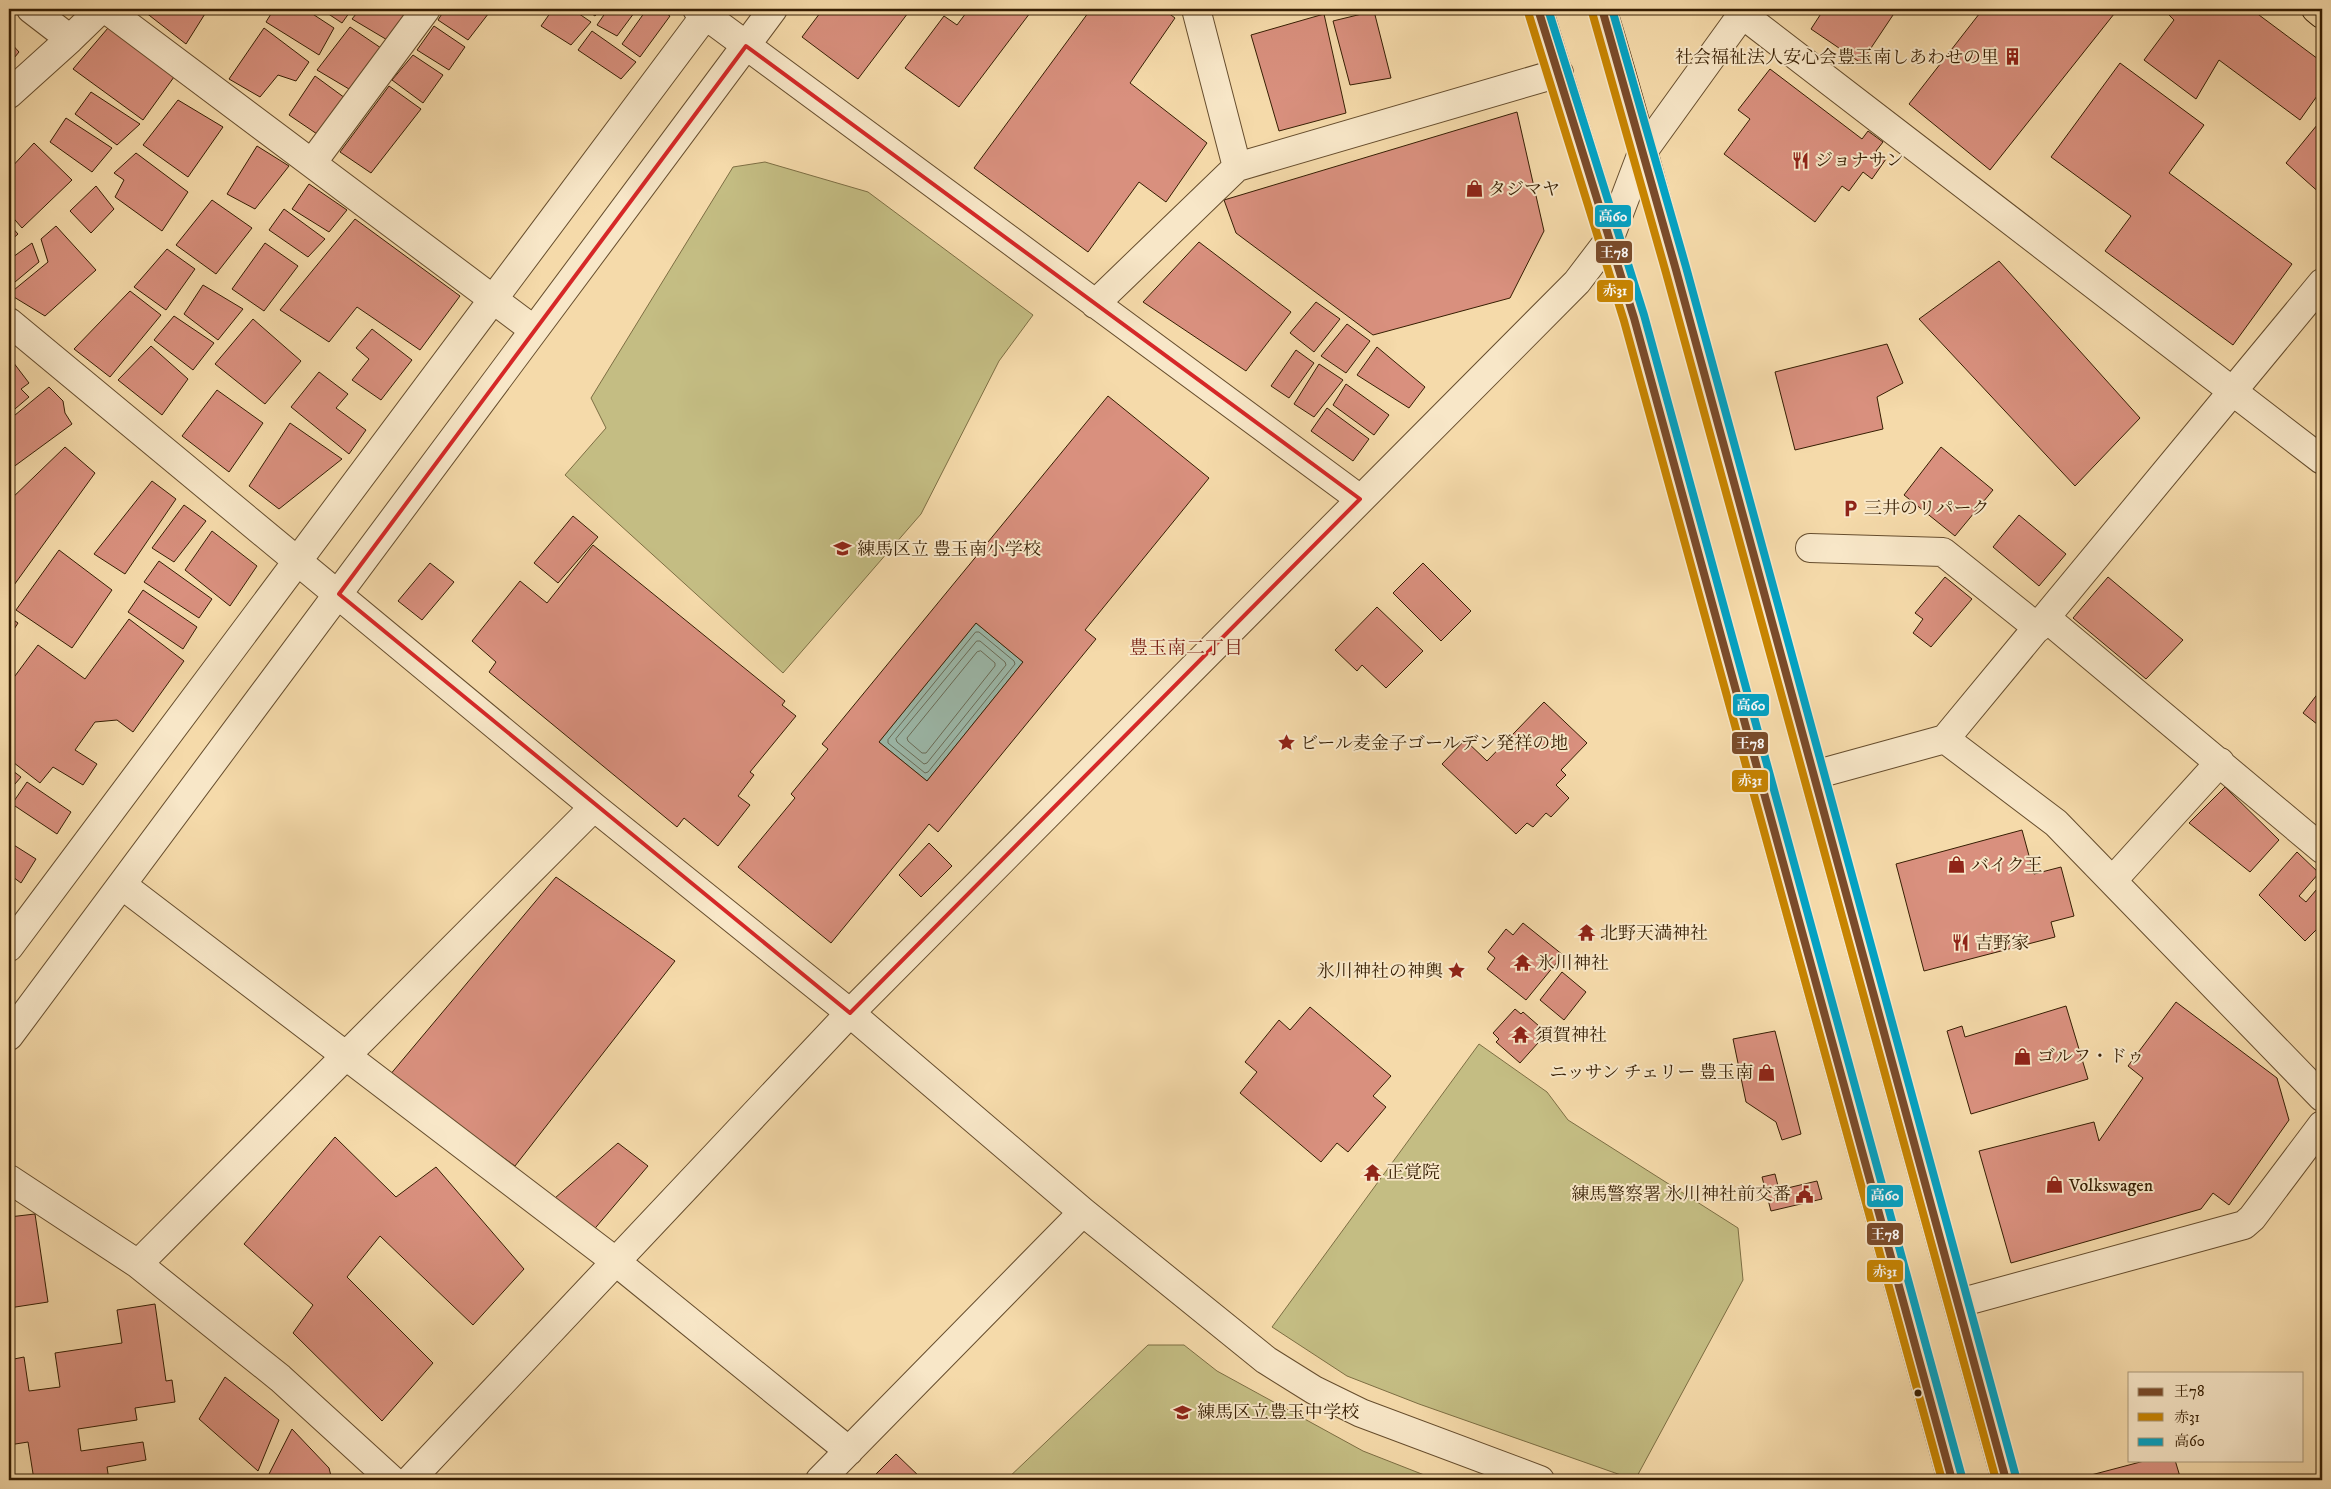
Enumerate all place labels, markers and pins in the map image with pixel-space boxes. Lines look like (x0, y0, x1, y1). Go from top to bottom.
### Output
place label: 社会福祉法人安心会豊玉南しあわせの里 (1675, 47, 1999, 69)
building icon: 社会福祉法人安心会豊玉南しあわせの里 (2003, 47, 2023, 67)
restaurant icon: ジョナサン (1791, 150, 1811, 170)
place label: ジョナサン (1815, 150, 1904, 172)
shop icon: タジマヤ (1464, 179, 1484, 199)
place label: タジマヤ (1488, 179, 1560, 201)
parking icon: 三井のリパーク (1840, 498, 1860, 518)
place label: 三井のリパーク (1864, 498, 1989, 520)
school or university icon: 練馬区立 豊玉南小学校 (833, 539, 853, 559)
place label: 練馬区立 豊玉南小学校 (857, 539, 1041, 561)
place icon: ビール麦金子ゴールデン発祥の地 (1276, 733, 1296, 753)
place label: ビール麦金子ゴールデン発祥の地 (1300, 733, 1568, 755)
shop icon: バイク王 (1947, 855, 1967, 875)
place label: バイク王 (1971, 855, 2043, 877)
temple icon: 北野天満神社 (1576, 923, 1596, 943)
place label: 北野天満神社 (1600, 923, 1708, 945)
restaurant icon: 吉野家 (1951, 933, 1971, 953)
place label: 吉野家 (1975, 933, 2029, 955)
temple icon: 氷川神社 (1513, 953, 1533, 973)
place label: 氷川神社 (1537, 953, 1609, 975)
place label: 氷川神社の神輿 (1317, 961, 1443, 983)
place icon: 氷川神社の神輿 (1447, 961, 1467, 981)
temple icon: 須賀神社 (1511, 1025, 1531, 1045)
place label: 須賀神社 (1535, 1025, 1607, 1047)
shop icon: ゴルフ・ドゥ (2013, 1046, 2033, 1066)
place label: ゴルフ・ドゥ (2037, 1046, 2145, 1068)
place label: ニッサン チェリー 豊玉南 (1549, 1062, 1753, 1084)
shop icon: ニッサン チェリー 豊玉南 (1757, 1062, 1777, 1082)
temple icon: 正覚院 (1362, 1162, 1382, 1182)
place label: 正覚院 (1386, 1162, 1440, 1184)
shop icon: Volkswagen (2045, 1175, 2065, 1195)
place label: Volkswagen (2068, 1175, 2154, 1197)
place label: 練馬警察署 氷川神社前交番 (1571, 1184, 1791, 1206)
public building icon: 練馬警察署 氷川神社前交番 (1795, 1184, 1815, 1204)
unlabelled marker (1913, 1388, 1923, 1398)
school or university icon: 練馬区立豊玉中学校 (1173, 1402, 1193, 1422)
place label: 練馬区立豊玉中学校 (1197, 1402, 1359, 1424)

